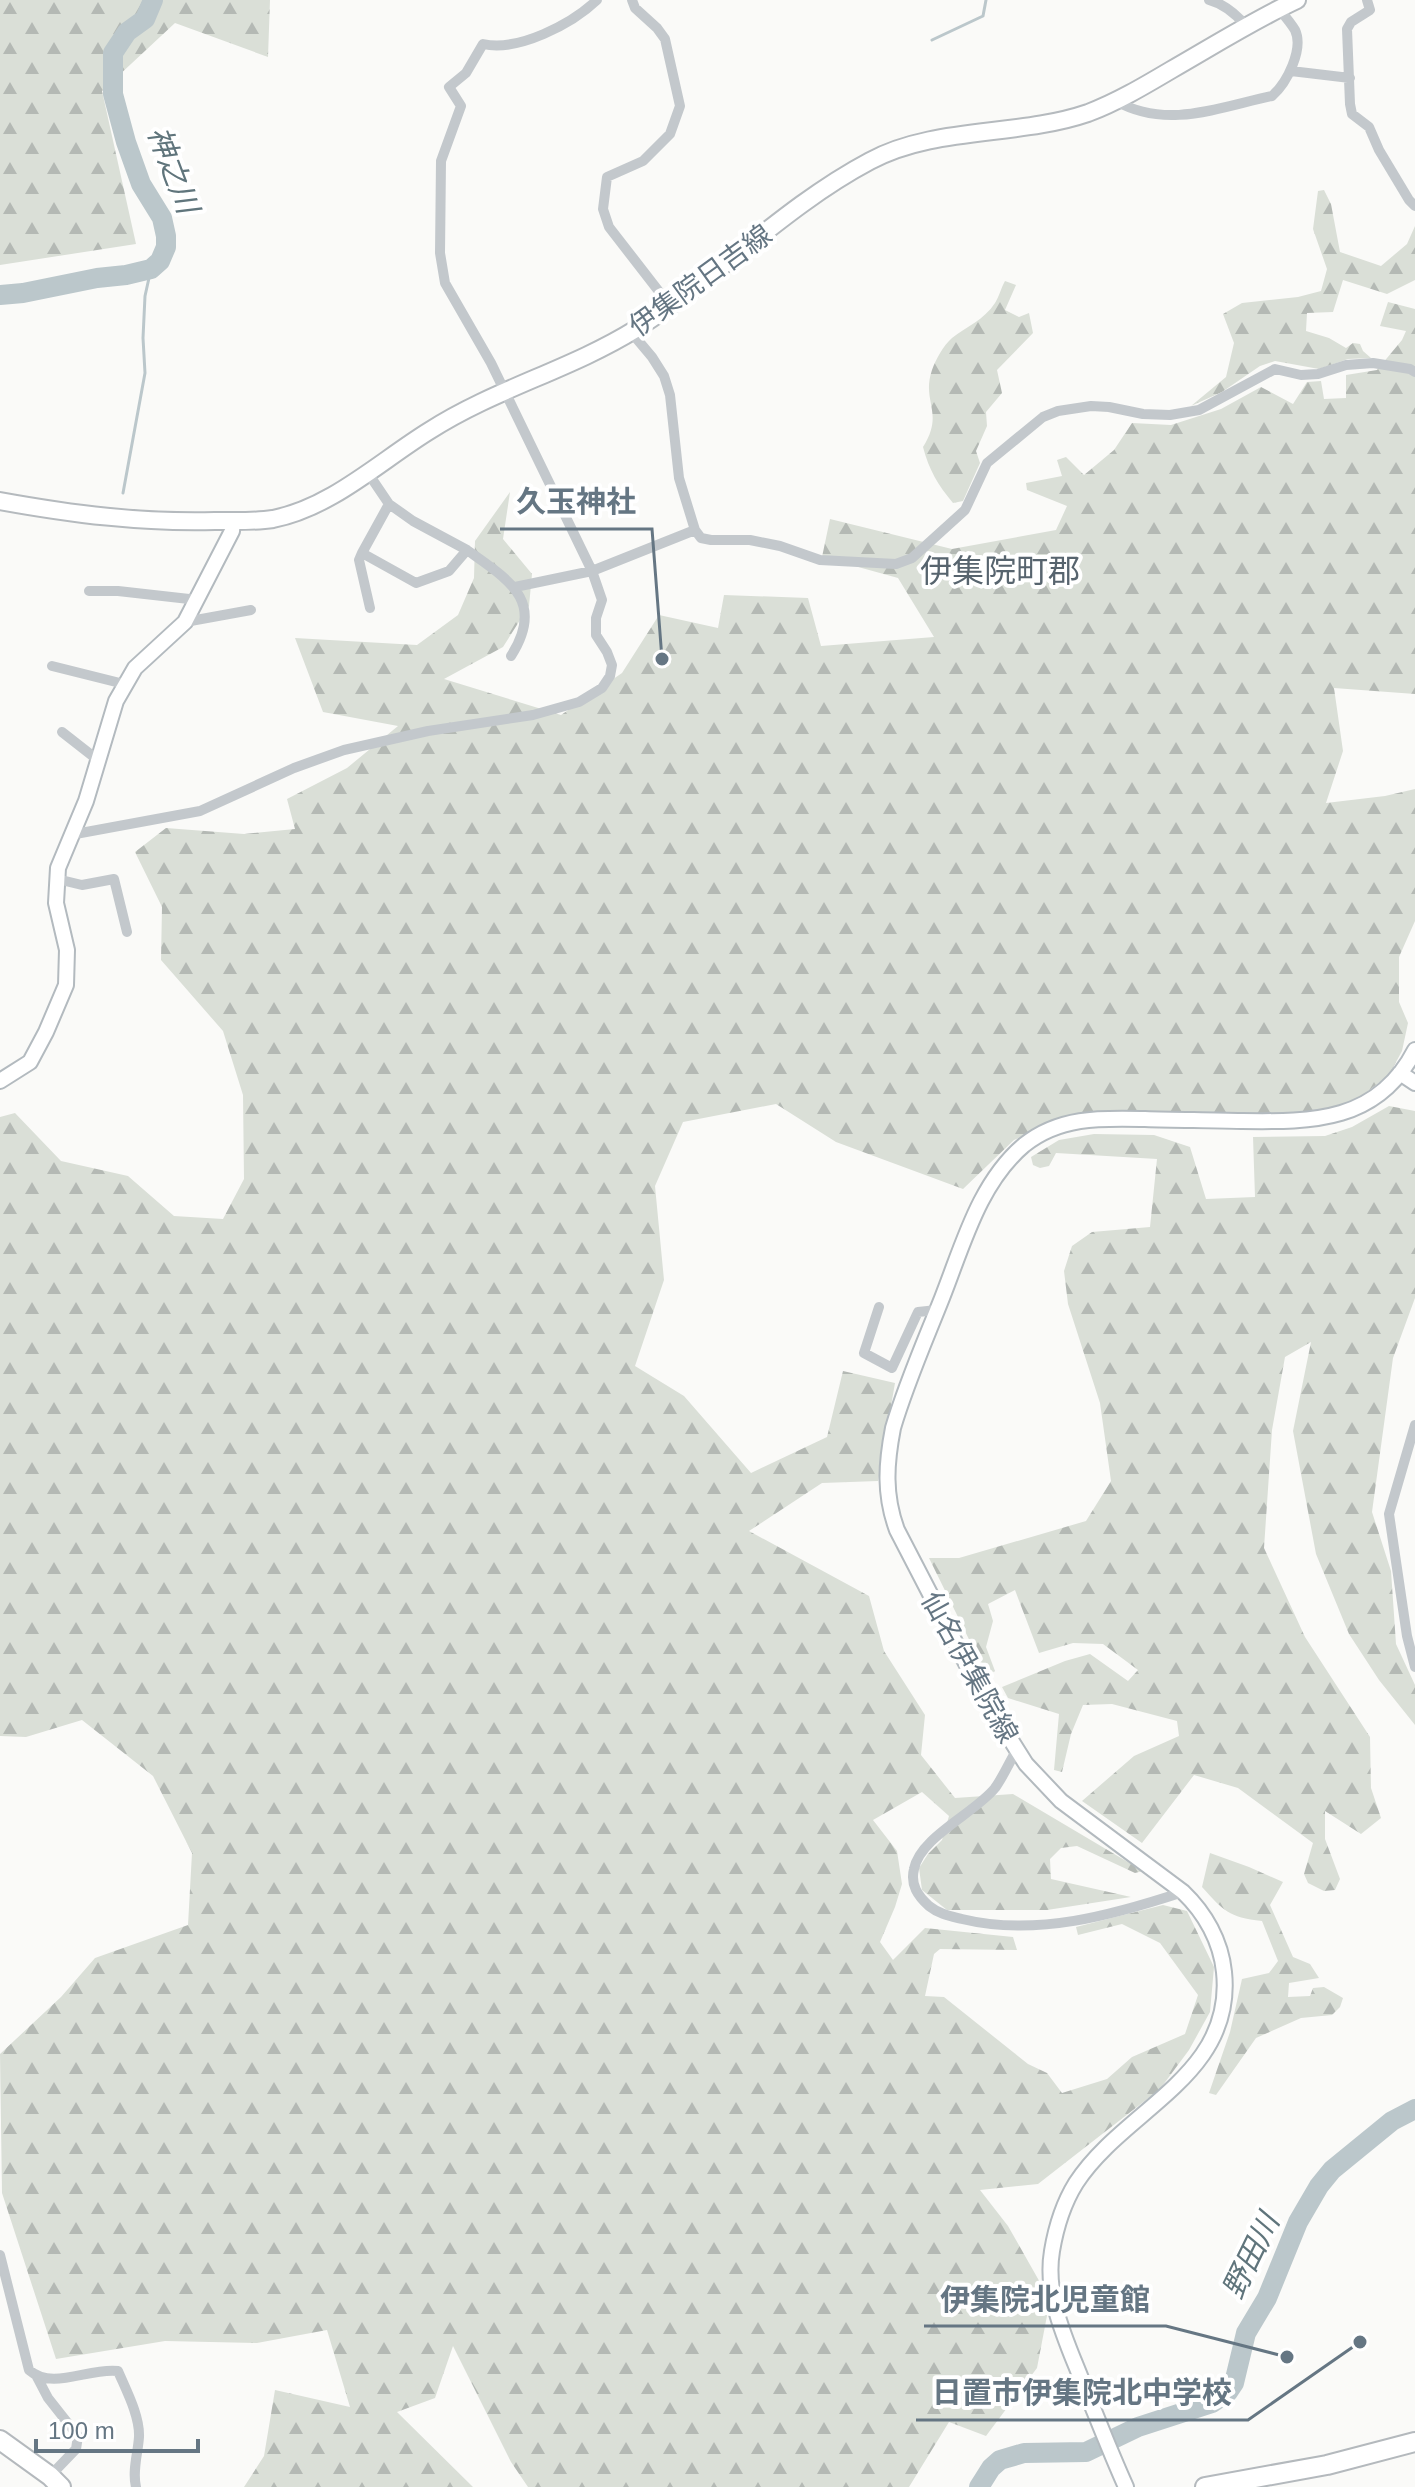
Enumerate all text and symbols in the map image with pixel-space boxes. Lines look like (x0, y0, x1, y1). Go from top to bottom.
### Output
water label: 神之川 (142, 122, 206, 221)
street label: 伊集院日吉線 (623, 218, 777, 342)
callout: 久玉神社 (500, 475, 652, 529)
text: 久玉神社 (516, 485, 636, 518)
district label: 伊集院町郡 (920, 553, 1080, 589)
street label: 仙名伊集院線 (915, 1586, 1024, 1748)
water label: 野田川 (1216, 2205, 1286, 2303)
callout: 伊集院北児童館 (924, 2272, 1166, 2326)
text: 伊集院北児童館 (940, 2283, 1150, 2316)
callout: 日置市伊集院北中学校 (916, 2366, 1248, 2420)
text: 日置市伊集院北中学校 (932, 2376, 1232, 2409)
scale bar (36, 2403, 198, 2453)
text: 100 m (48, 2417, 115, 2444)

